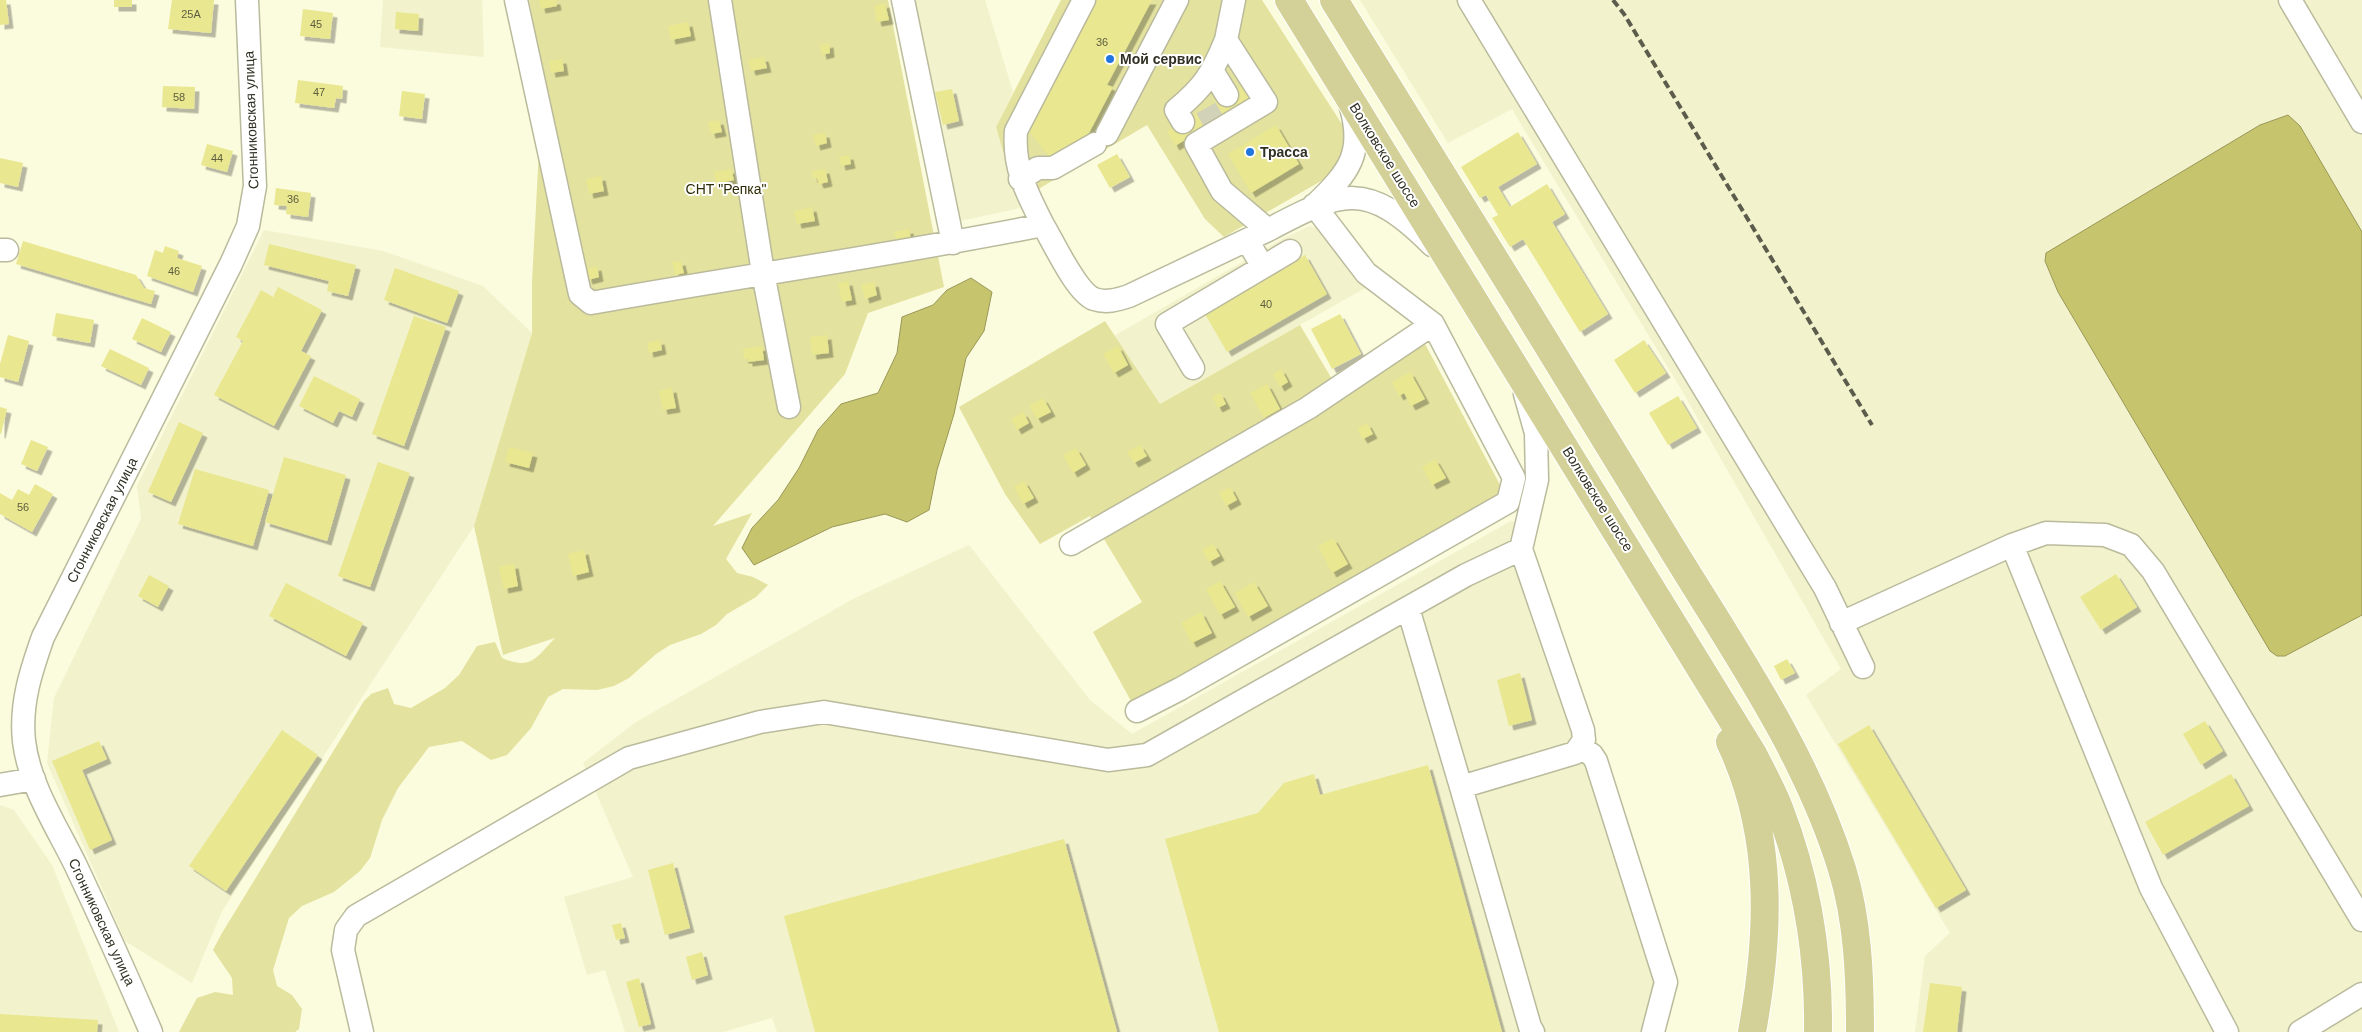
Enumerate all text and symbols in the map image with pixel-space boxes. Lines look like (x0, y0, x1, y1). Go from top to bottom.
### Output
house number: 25А (181, 8, 201, 20)
house number: 45 (310, 18, 322, 30)
house number: 36 (1096, 36, 1108, 48)
street label: Сгонниковская улица (241, 50, 261, 189)
place label: Мой сервис (1120, 51, 1202, 67)
marker: Мой сервис (1104, 53, 1116, 65)
house number: 47 (313, 86, 325, 98)
house number: 58 (173, 91, 185, 103)
street label: Волковское шоссе (1346, 100, 1424, 210)
place label: Трасса (1260, 144, 1308, 160)
marker: Трасса (1244, 146, 1256, 158)
house number: 44 (211, 152, 223, 164)
park label: СНТ "Репка" (686, 181, 766, 197)
house number: 36 (287, 193, 299, 205)
house number: 46 (168, 265, 180, 277)
house number: 40 (1260, 298, 1272, 310)
street label: Волковское шоссе (1559, 444, 1637, 554)
street label: Сгонниковская улица (63, 454, 141, 585)
house number: 56 (17, 501, 29, 513)
street label: Сгонниковская улица (65, 856, 139, 988)

